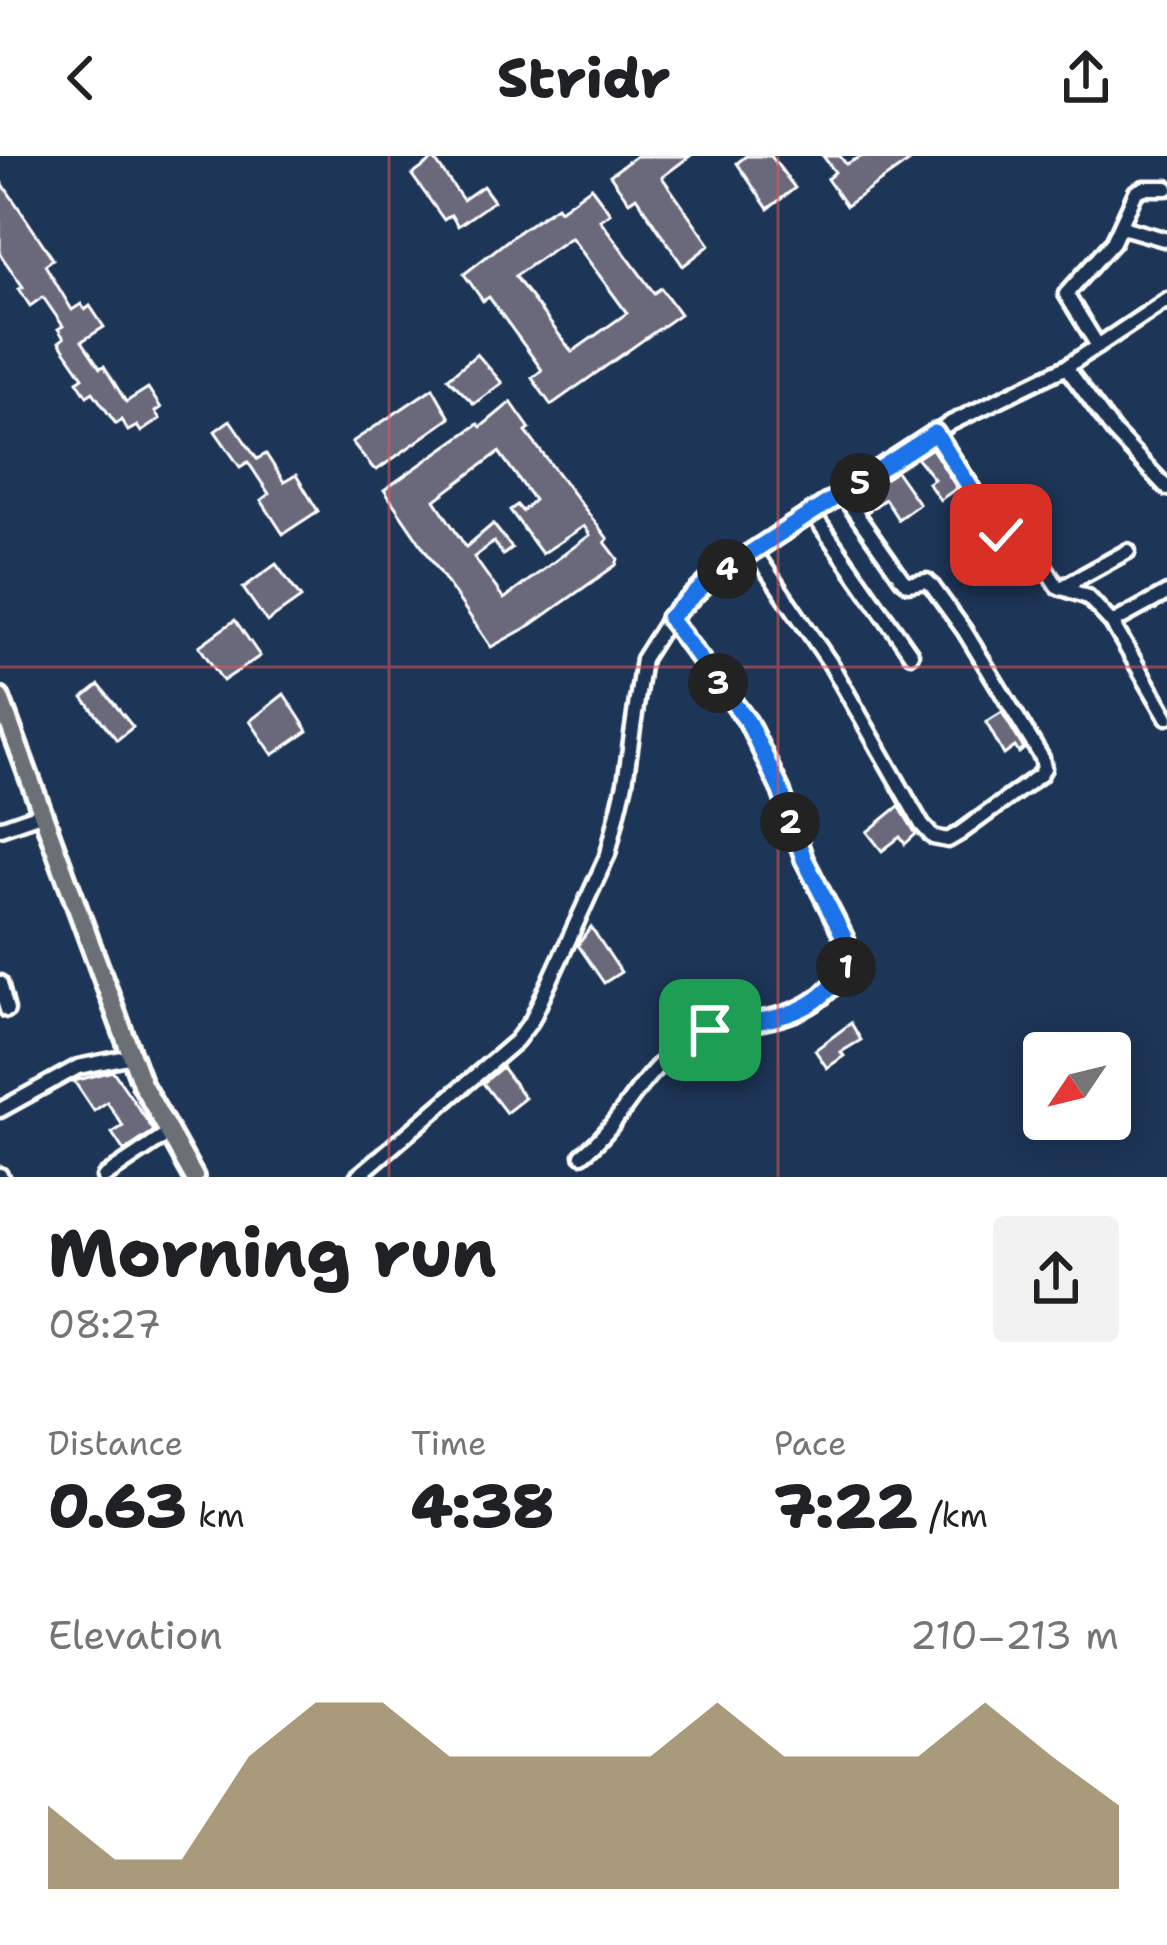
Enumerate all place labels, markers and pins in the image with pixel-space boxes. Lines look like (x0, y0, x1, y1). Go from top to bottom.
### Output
pin: 5 (830, 453, 890, 513)
pin (950, 484, 1052, 586)
pin: 4 (697, 539, 757, 599)
pin: 3 (688, 653, 748, 713)
pin: 2 (760, 792, 820, 852)
pin: 1 (816, 937, 876, 997)
pin (659, 979, 761, 1081)

